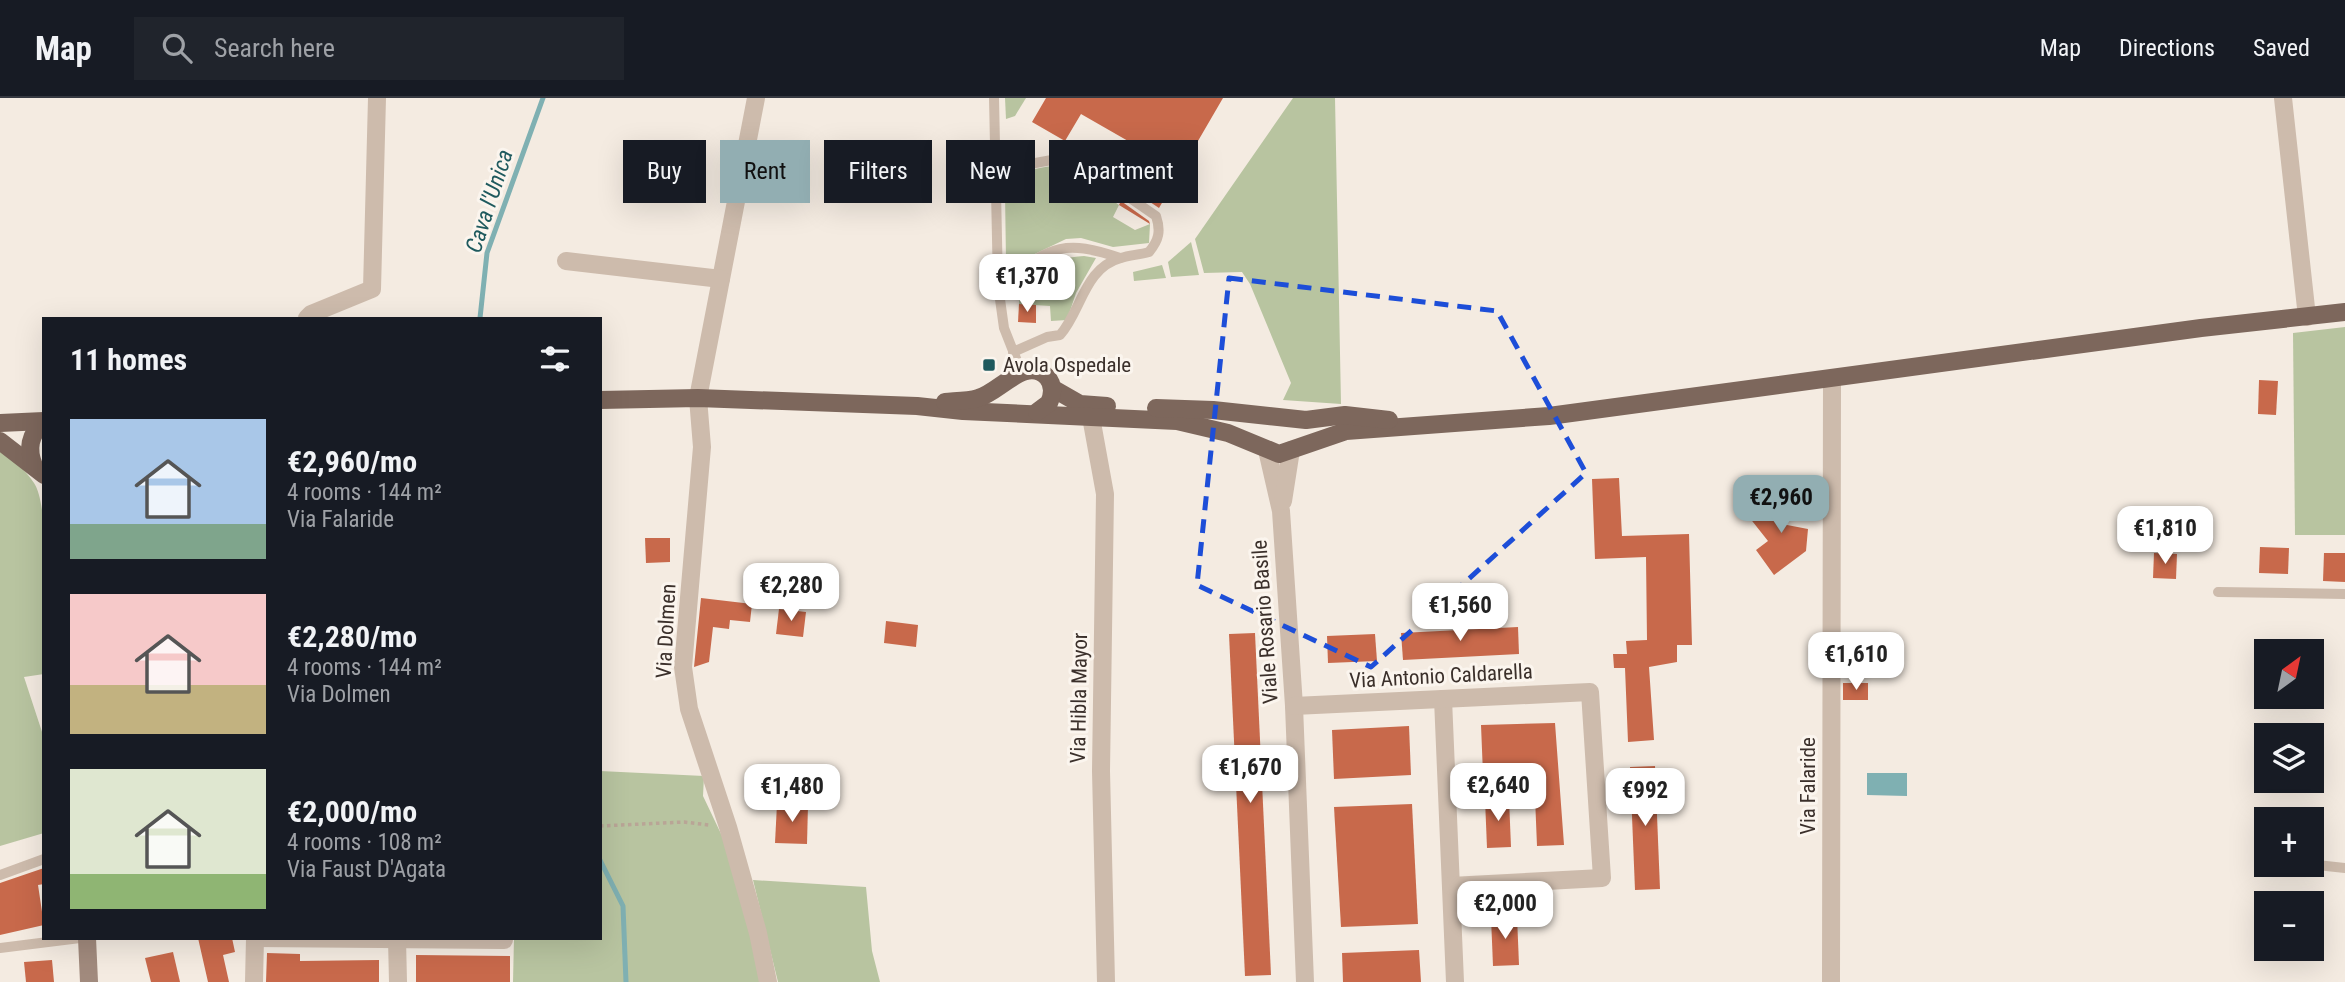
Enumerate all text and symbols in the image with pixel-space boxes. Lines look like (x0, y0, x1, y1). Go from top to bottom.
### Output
search box (134, 17, 624, 80)
text: Map (35, 29, 92, 68)
icon: search (158, 29, 196, 67)
text: Search here (214, 33, 335, 63)
text: Map (2040, 34, 2081, 62)
text: Directions (2119, 34, 2215, 62)
text: Saved (2253, 34, 2310, 62)
chip: Buy (623, 140, 706, 203)
chip: Rent (720, 140, 810, 203)
chip: Filters (824, 140, 932, 203)
chip: New (946, 140, 1035, 203)
chip: Apartment (1049, 140, 1198, 203)
water label: Cava l'Unica (460, 146, 519, 256)
pin: €1,370 (970, 254, 1084, 314)
text: €1,370 (995, 263, 1059, 290)
icon: filters (536, 340, 574, 378)
text: 11 homes (70, 342, 187, 377)
place label: Avola Ospedale (1003, 353, 1131, 377)
marker: Avola Ospedale (981, 357, 997, 373)
text: €2,960/mo (287, 444, 417, 479)
icon: home (126, 447, 210, 531)
pin: €2,960 (1724, 476, 1838, 535)
text: 4 rooms · 144 m² (287, 479, 442, 506)
text: €2,960 (1749, 484, 1813, 511)
text: Via Falaride (287, 506, 394, 533)
pin: €1,810 (2108, 506, 2222, 566)
text: €1,810 (2133, 515, 2197, 542)
street label: Viale Rosario Basile (1247, 539, 1283, 705)
pin: €2,280 (734, 564, 848, 623)
text: €2,280 (759, 572, 823, 599)
street label: Via Dolmen (652, 583, 680, 679)
pin: €1,560 (1403, 584, 1517, 643)
text: €1,560 (1428, 592, 1492, 619)
text: €2,280/mo (287, 619, 417, 654)
icon: home (126, 622, 210, 706)
street label: Via Hibla Mayor (1066, 632, 1092, 764)
pin: €1,610 (1799, 632, 1913, 692)
north arrow (2254, 639, 2324, 709)
map controls (2254, 639, 2324, 961)
text: €1,610 (1824, 641, 1888, 668)
text: 4 rooms · 144 m² (287, 654, 442, 681)
street label: Via Antonio Caldarella (1349, 659, 1533, 693)
text: Via Dolmen (287, 681, 391, 708)
button: layers (2254, 723, 2324, 793)
street label: Via Falaride (1796, 737, 1820, 835)
pin: €1,670 (1193, 746, 1307, 805)
text: €1,670 (1218, 754, 1282, 781)
pin: €1,480 (735, 764, 849, 824)
pin: €2,640 (1441, 764, 1555, 823)
pin: €992 (1604, 768, 1686, 828)
text: €2,640 (1466, 772, 1530, 799)
text: €1,480 (760, 773, 824, 800)
text: €992 (1622, 777, 1668, 804)
text: €2,000/mo (287, 794, 417, 829)
icon: home (126, 797, 210, 881)
button: + (2254, 807, 2324, 877)
text: 4 rooms · 108 m² (287, 829, 442, 856)
text: Via Faust D'Agata (287, 856, 446, 883)
pin: €2,000 (1448, 882, 1562, 941)
text: €2,000 (1473, 890, 1537, 917)
button: − (2254, 891, 2324, 961)

